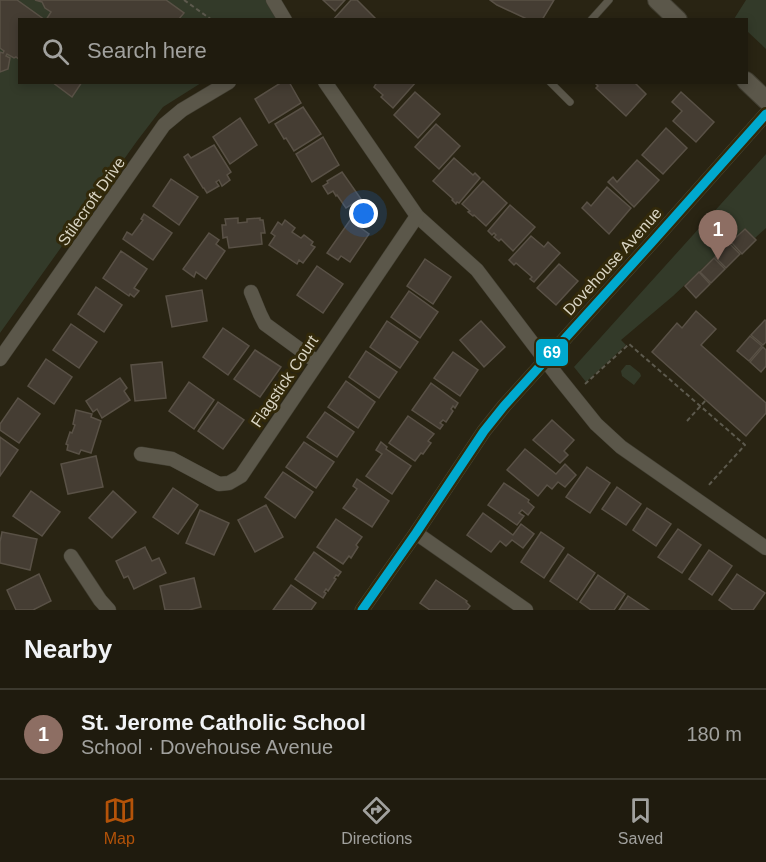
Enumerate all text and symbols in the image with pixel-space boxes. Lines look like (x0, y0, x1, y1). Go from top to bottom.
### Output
search box (18, 18, 748, 84)
icon: search (39, 35, 72, 68)
text: Search here (87, 38, 207, 63)
street label: Stilecroft Drive (55, 154, 128, 249)
your location (349, 199, 378, 228)
street label: Dovehouse Avenue (560, 204, 665, 318)
pin: 1 (698, 210, 738, 260)
street label: Flagstick Court (248, 332, 322, 430)
line badge: 69 (535, 338, 569, 367)
text: 69 (543, 344, 561, 361)
text: Nearby (24, 634, 112, 664)
text: St. Jerome Catholic School (81, 710, 366, 735)
text: 1 (38, 723, 49, 745)
text: 180 m (686, 723, 742, 745)
text: School · Dovehouse Avenue (81, 736, 333, 758)
tab: Map (103, 794, 136, 848)
tab: Directions (341, 794, 412, 848)
tab: Saved (618, 794, 663, 848)

